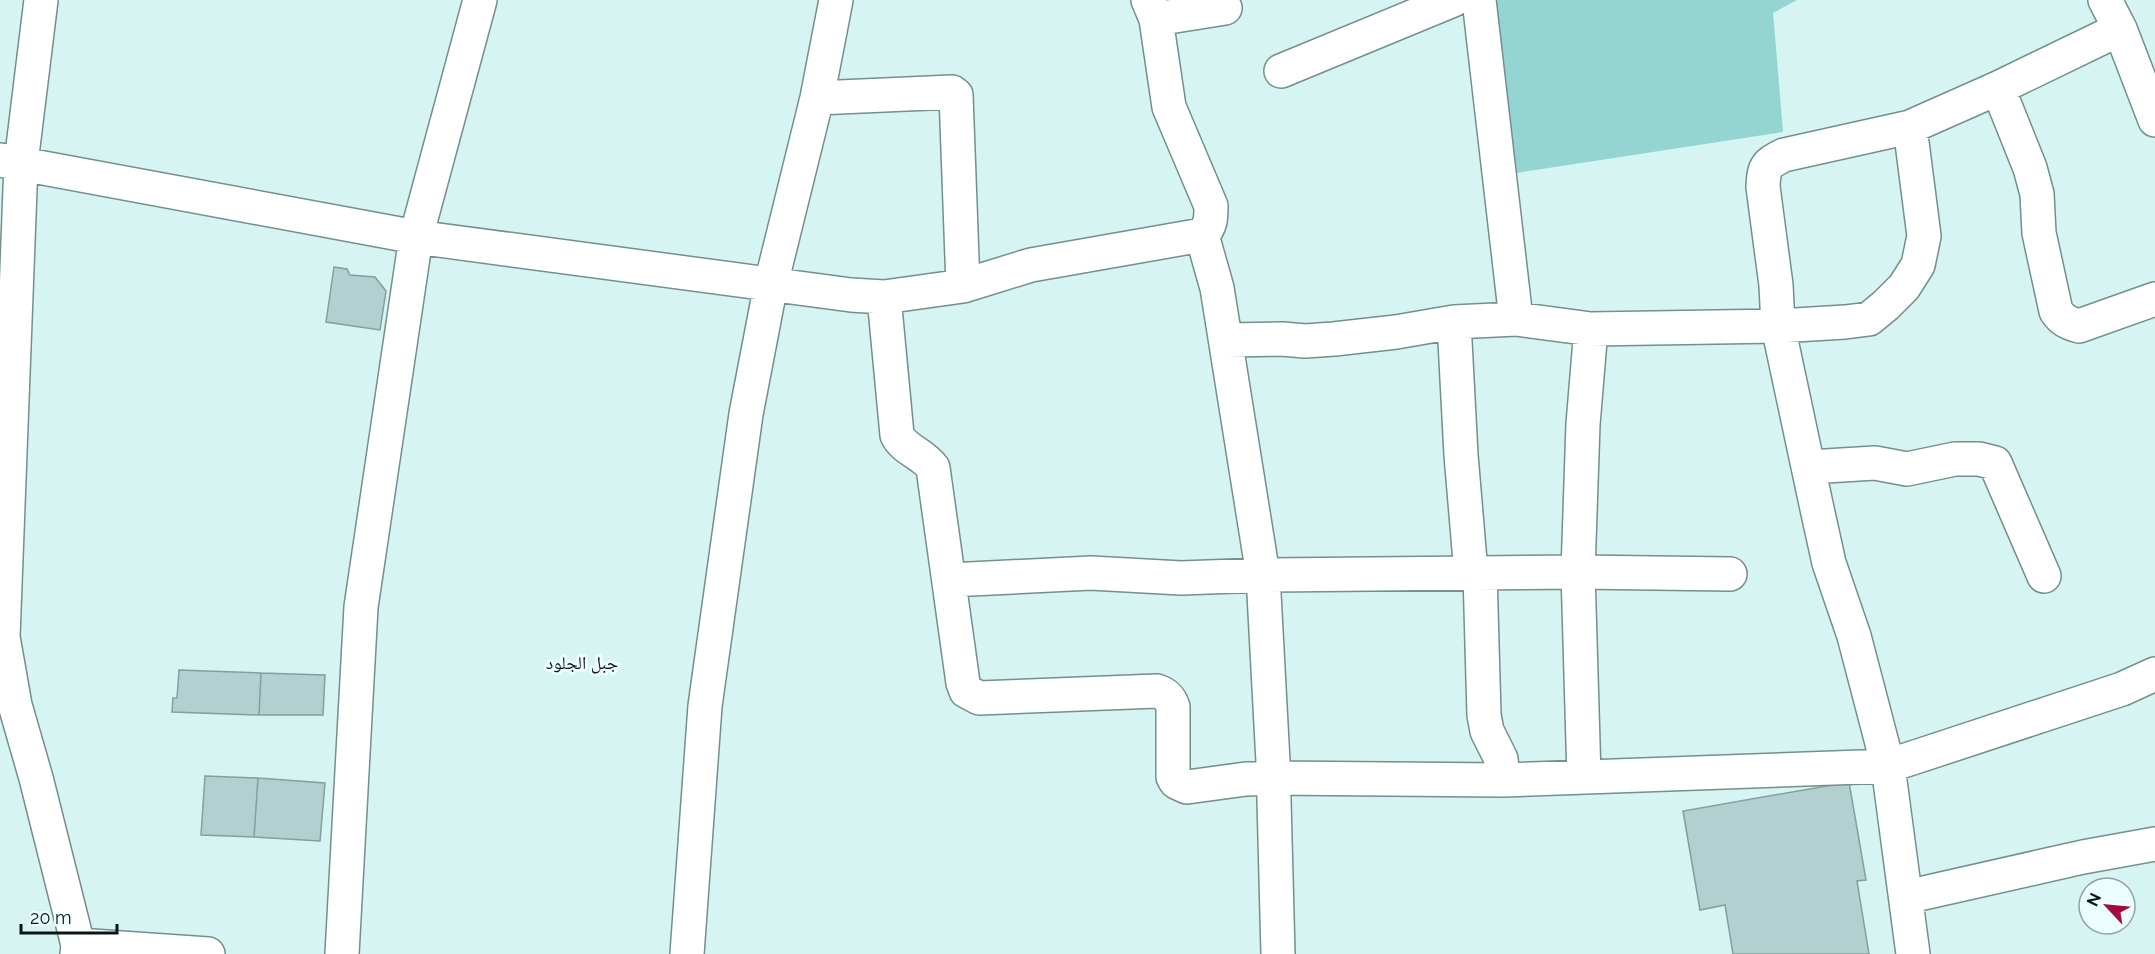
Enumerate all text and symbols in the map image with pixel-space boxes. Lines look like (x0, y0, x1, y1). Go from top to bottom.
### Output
district label: جبل الجلود (546, 652, 618, 674)
north arrow (2077, 876, 2137, 936)
text: N (2083, 890, 2105, 909)
scale bar (21, 897, 117, 935)
text: 20 m (30, 907, 72, 928)

